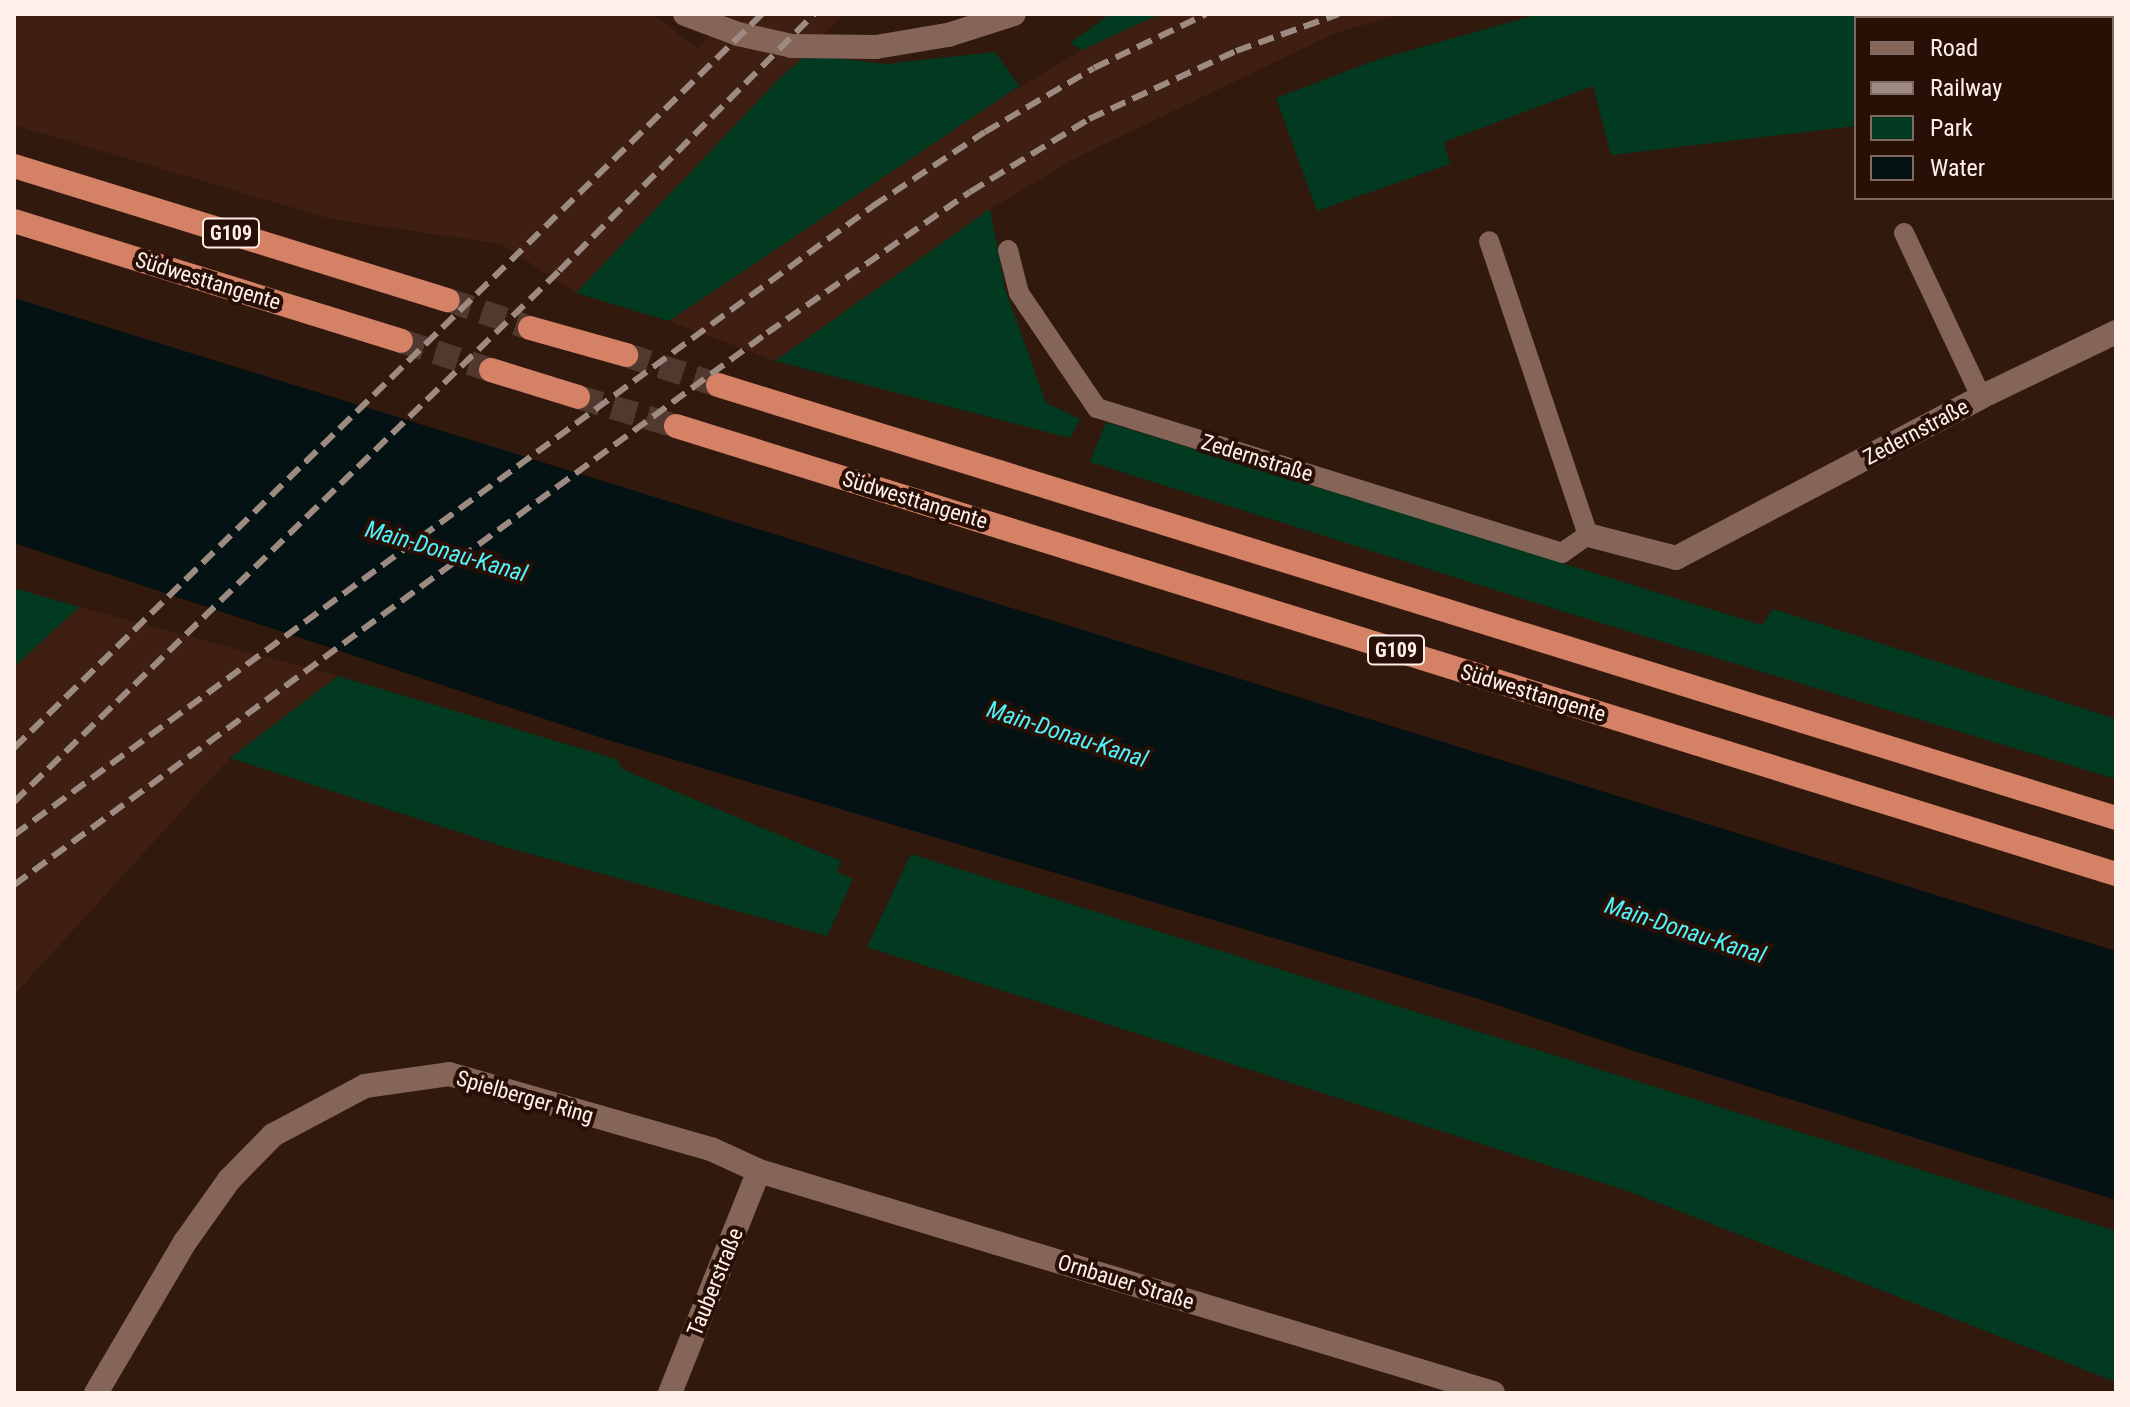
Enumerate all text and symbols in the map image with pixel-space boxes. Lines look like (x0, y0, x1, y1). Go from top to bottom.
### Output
legend (1854, 16, 2114, 200)
text: Road (1930, 34, 1978, 62)
text: Railway (1930, 74, 2002, 102)
text: Park (1930, 114, 1973, 142)
text: Water (1930, 154, 1985, 182)
road number: G109 (201, 217, 261, 249)
street label: Südwesttangente (132, 246, 284, 316)
street label: Zedernstraße (1859, 393, 1973, 471)
street label: Zedernstraße (1198, 429, 1316, 487)
street label: Südwesttangente (839, 465, 991, 535)
water label: Main-Donau-Kanal (362, 515, 530, 589)
road number: G109 (1366, 634, 1426, 666)
street label: Südwesttangente (1457, 658, 1609, 728)
water label: Main-Donau-Kanal (983, 695, 1151, 775)
water label: Main-Donau-Kanal (1601, 891, 1769, 971)
street label: Spielberger Ring (453, 1065, 597, 1129)
street label: Tauberstraße (681, 1224, 749, 1340)
street label: Ornbauer Straße (1055, 1249, 1197, 1315)

